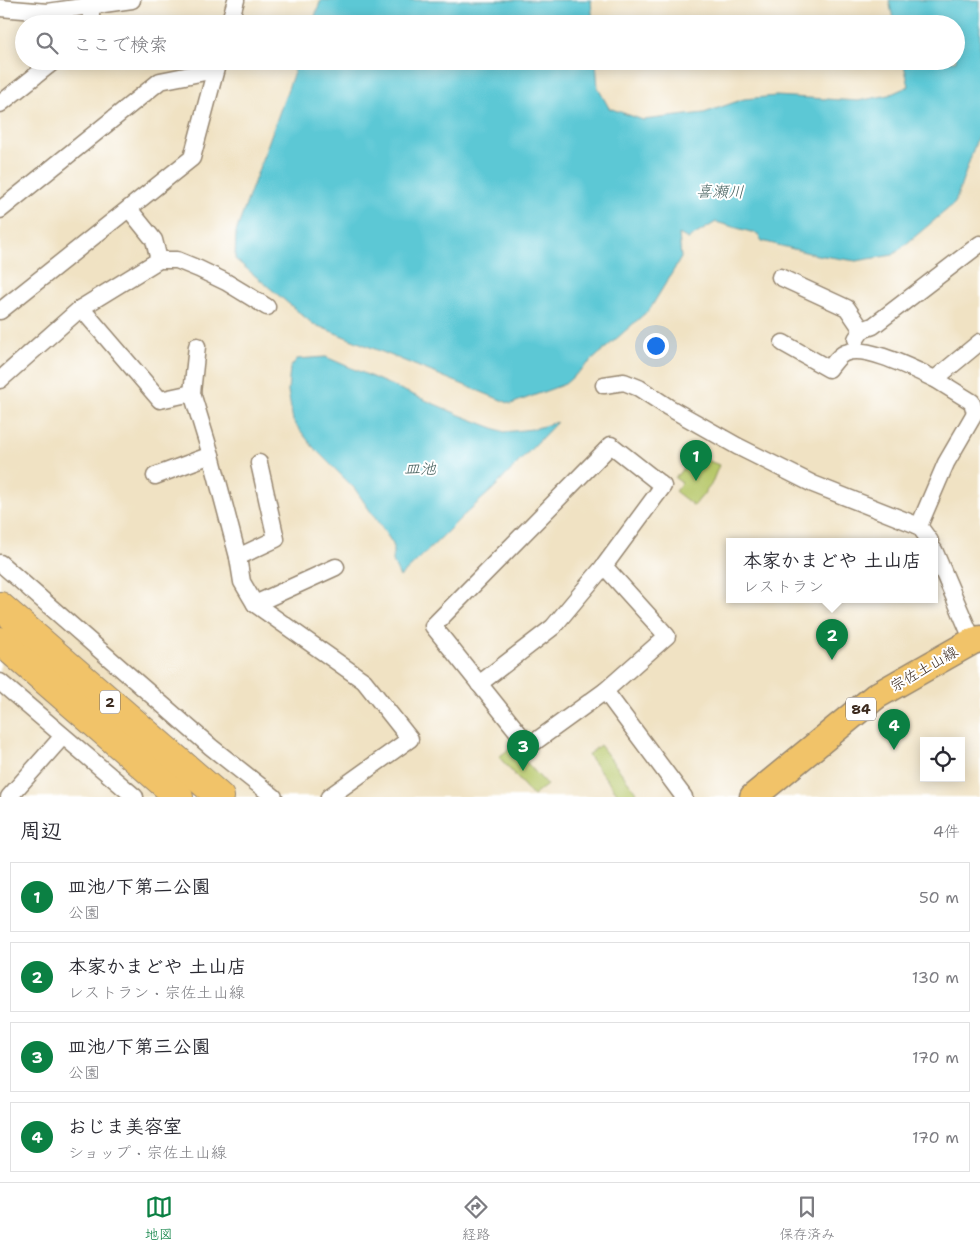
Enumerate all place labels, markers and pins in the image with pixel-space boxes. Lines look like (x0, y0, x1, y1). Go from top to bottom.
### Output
pin: 1 (680, 440, 712, 481)
pin: 2 (816, 619, 848, 660)
pin: 4 (878, 709, 910, 750)
pin: 3 (507, 730, 539, 771)

